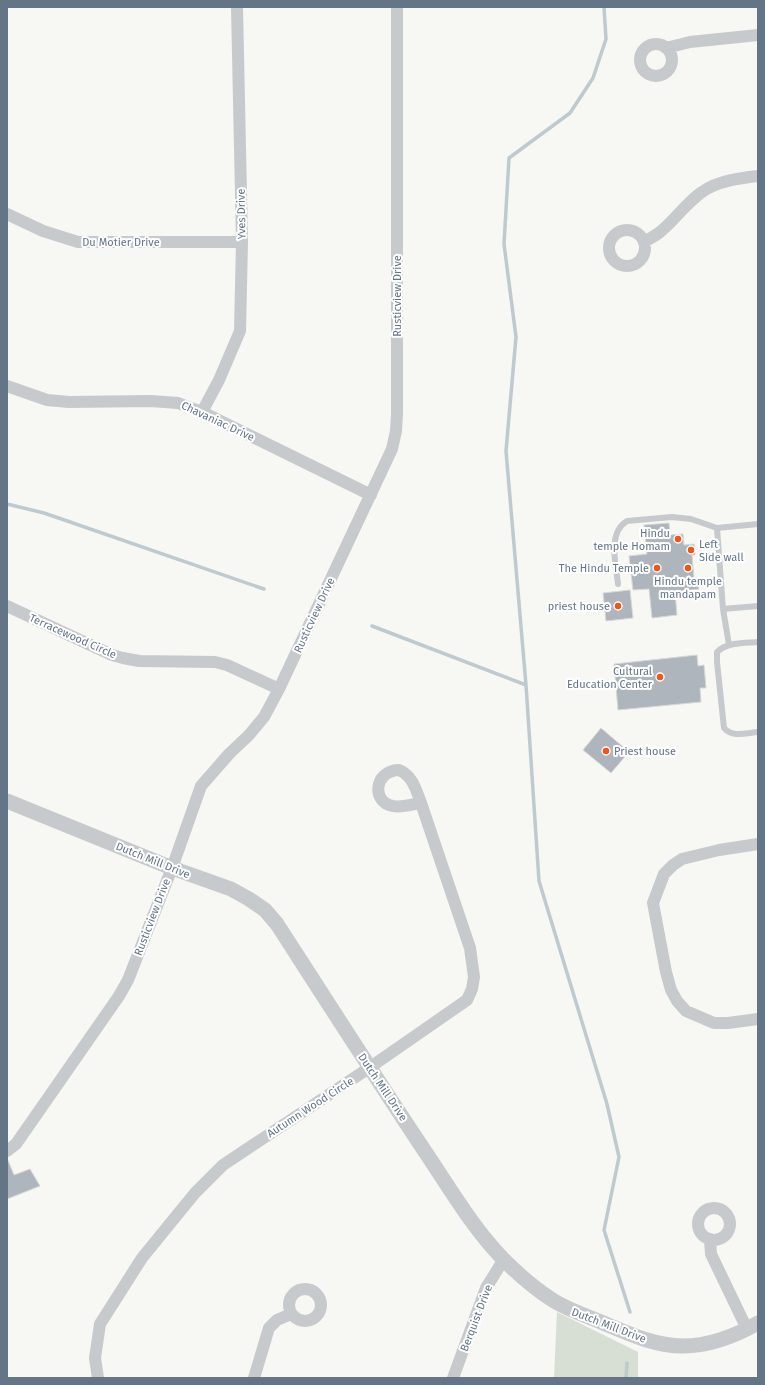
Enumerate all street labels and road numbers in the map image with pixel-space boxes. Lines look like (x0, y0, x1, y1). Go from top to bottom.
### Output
street label: Yves Drive (235, 189, 248, 239)
street label: Du Motier Drive (82, 236, 160, 249)
street label: Rusticview Drive (391, 255, 404, 337)
street label: Chavaniac Drive (179, 399, 256, 444)
street label: Rusticview Drive (291, 575, 338, 655)
street label: Terracewood Circle (27, 611, 118, 662)
street label: Dutch Mill Drive (114, 840, 192, 881)
street label: Rusticview Drive (132, 877, 173, 958)
street label: Dutch Mill Drive (355, 1051, 410, 1124)
street label: Autumn Wood Circle (264, 1075, 356, 1140)
street label: Berquist Drive (458, 1283, 495, 1353)
street label: Dutch Mill Drive (570, 1305, 648, 1346)

